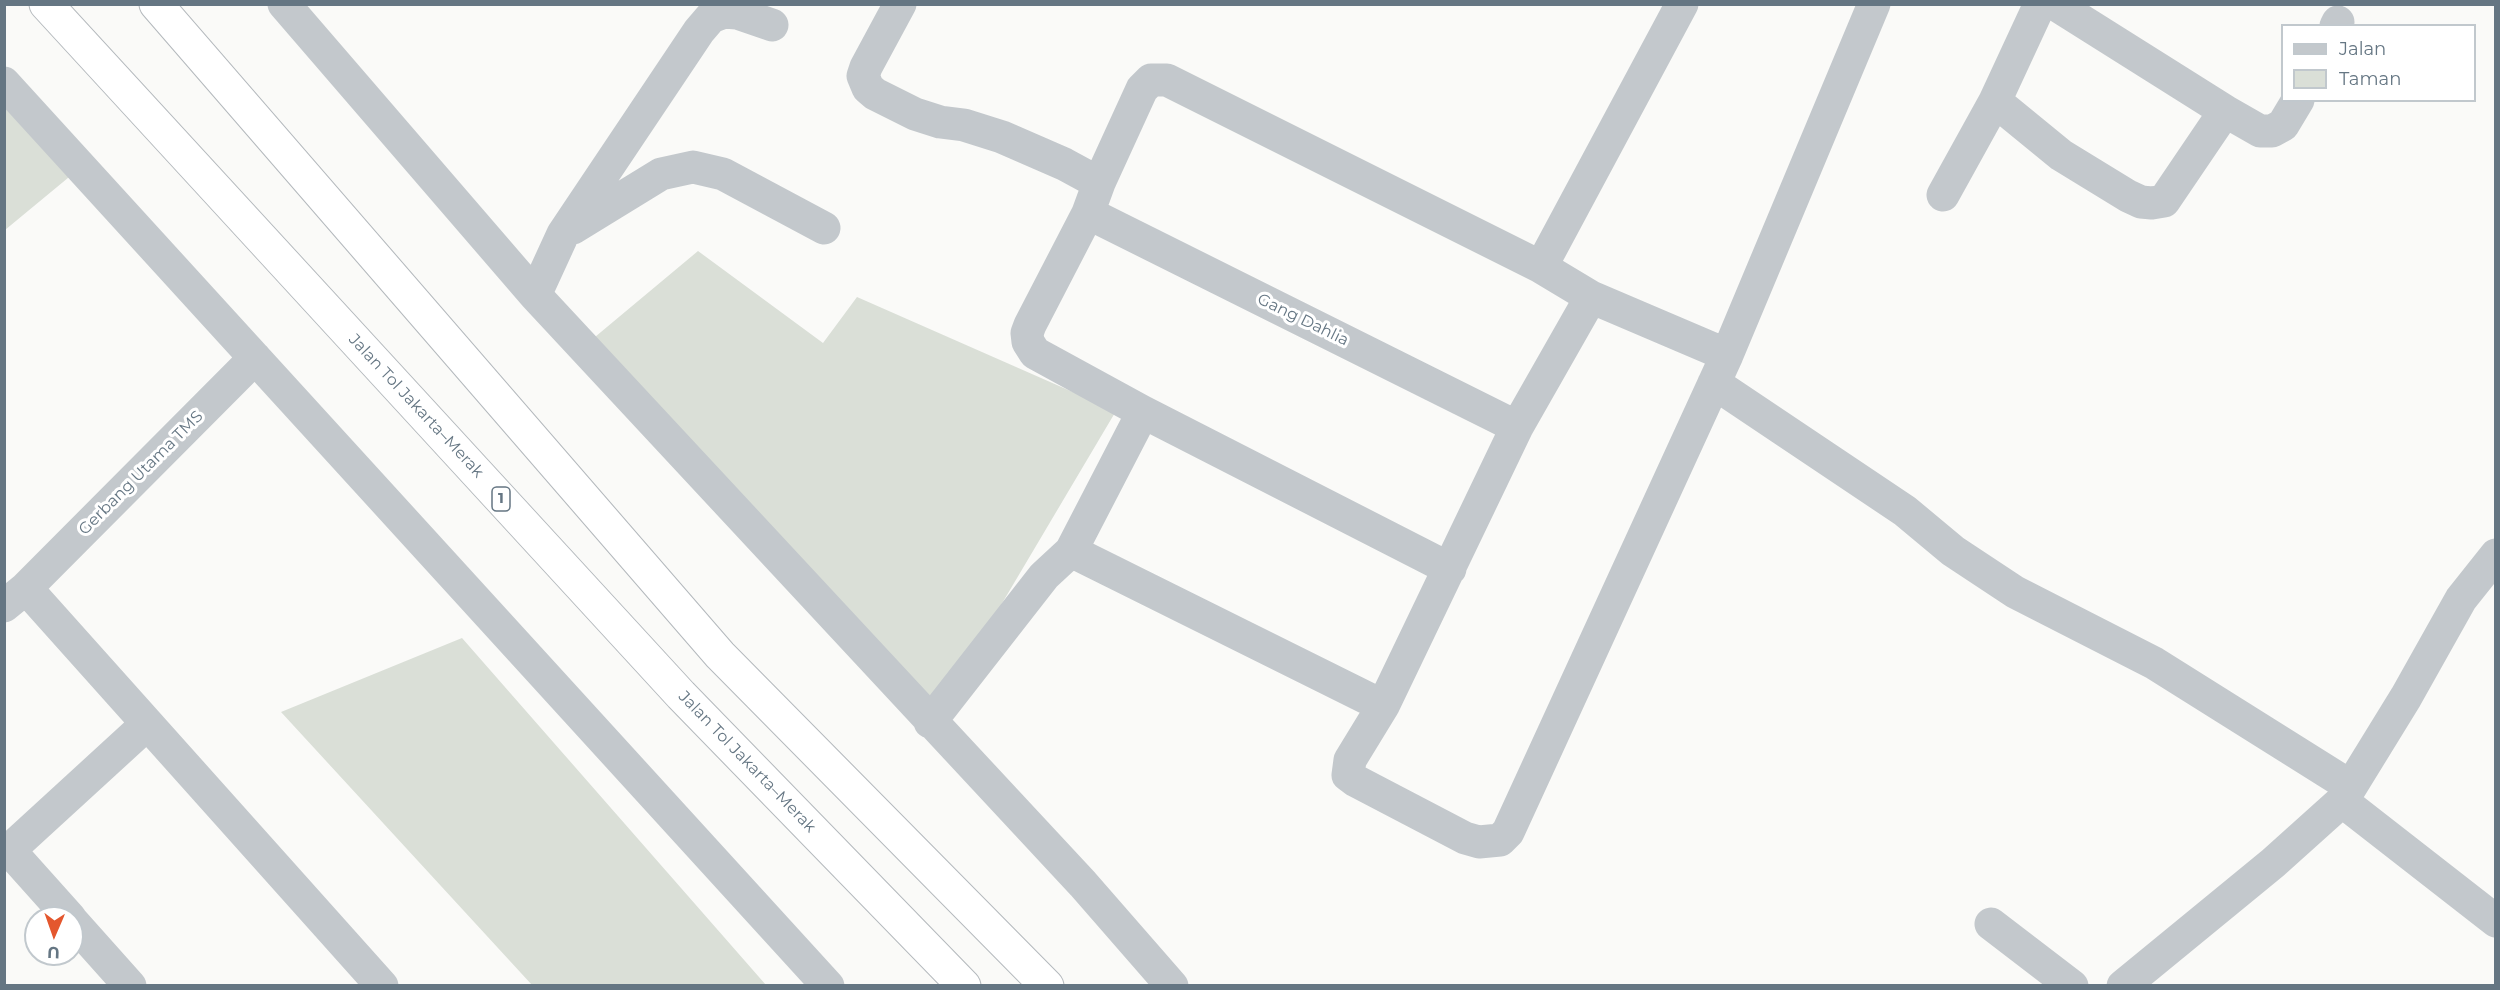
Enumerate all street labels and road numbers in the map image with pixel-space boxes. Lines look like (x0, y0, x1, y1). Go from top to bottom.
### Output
street label: Gang Dahlia (1254, 290, 1352, 350)
street label: Jalan Tol Jakarta–Merak (344, 330, 488, 482)
street label: Gerbang Utama TMS (75, 407, 207, 539)
road number: 1 (492, 487, 510, 511)
street label: Jalan Tol Jakarta–Merak (674, 687, 820, 837)

